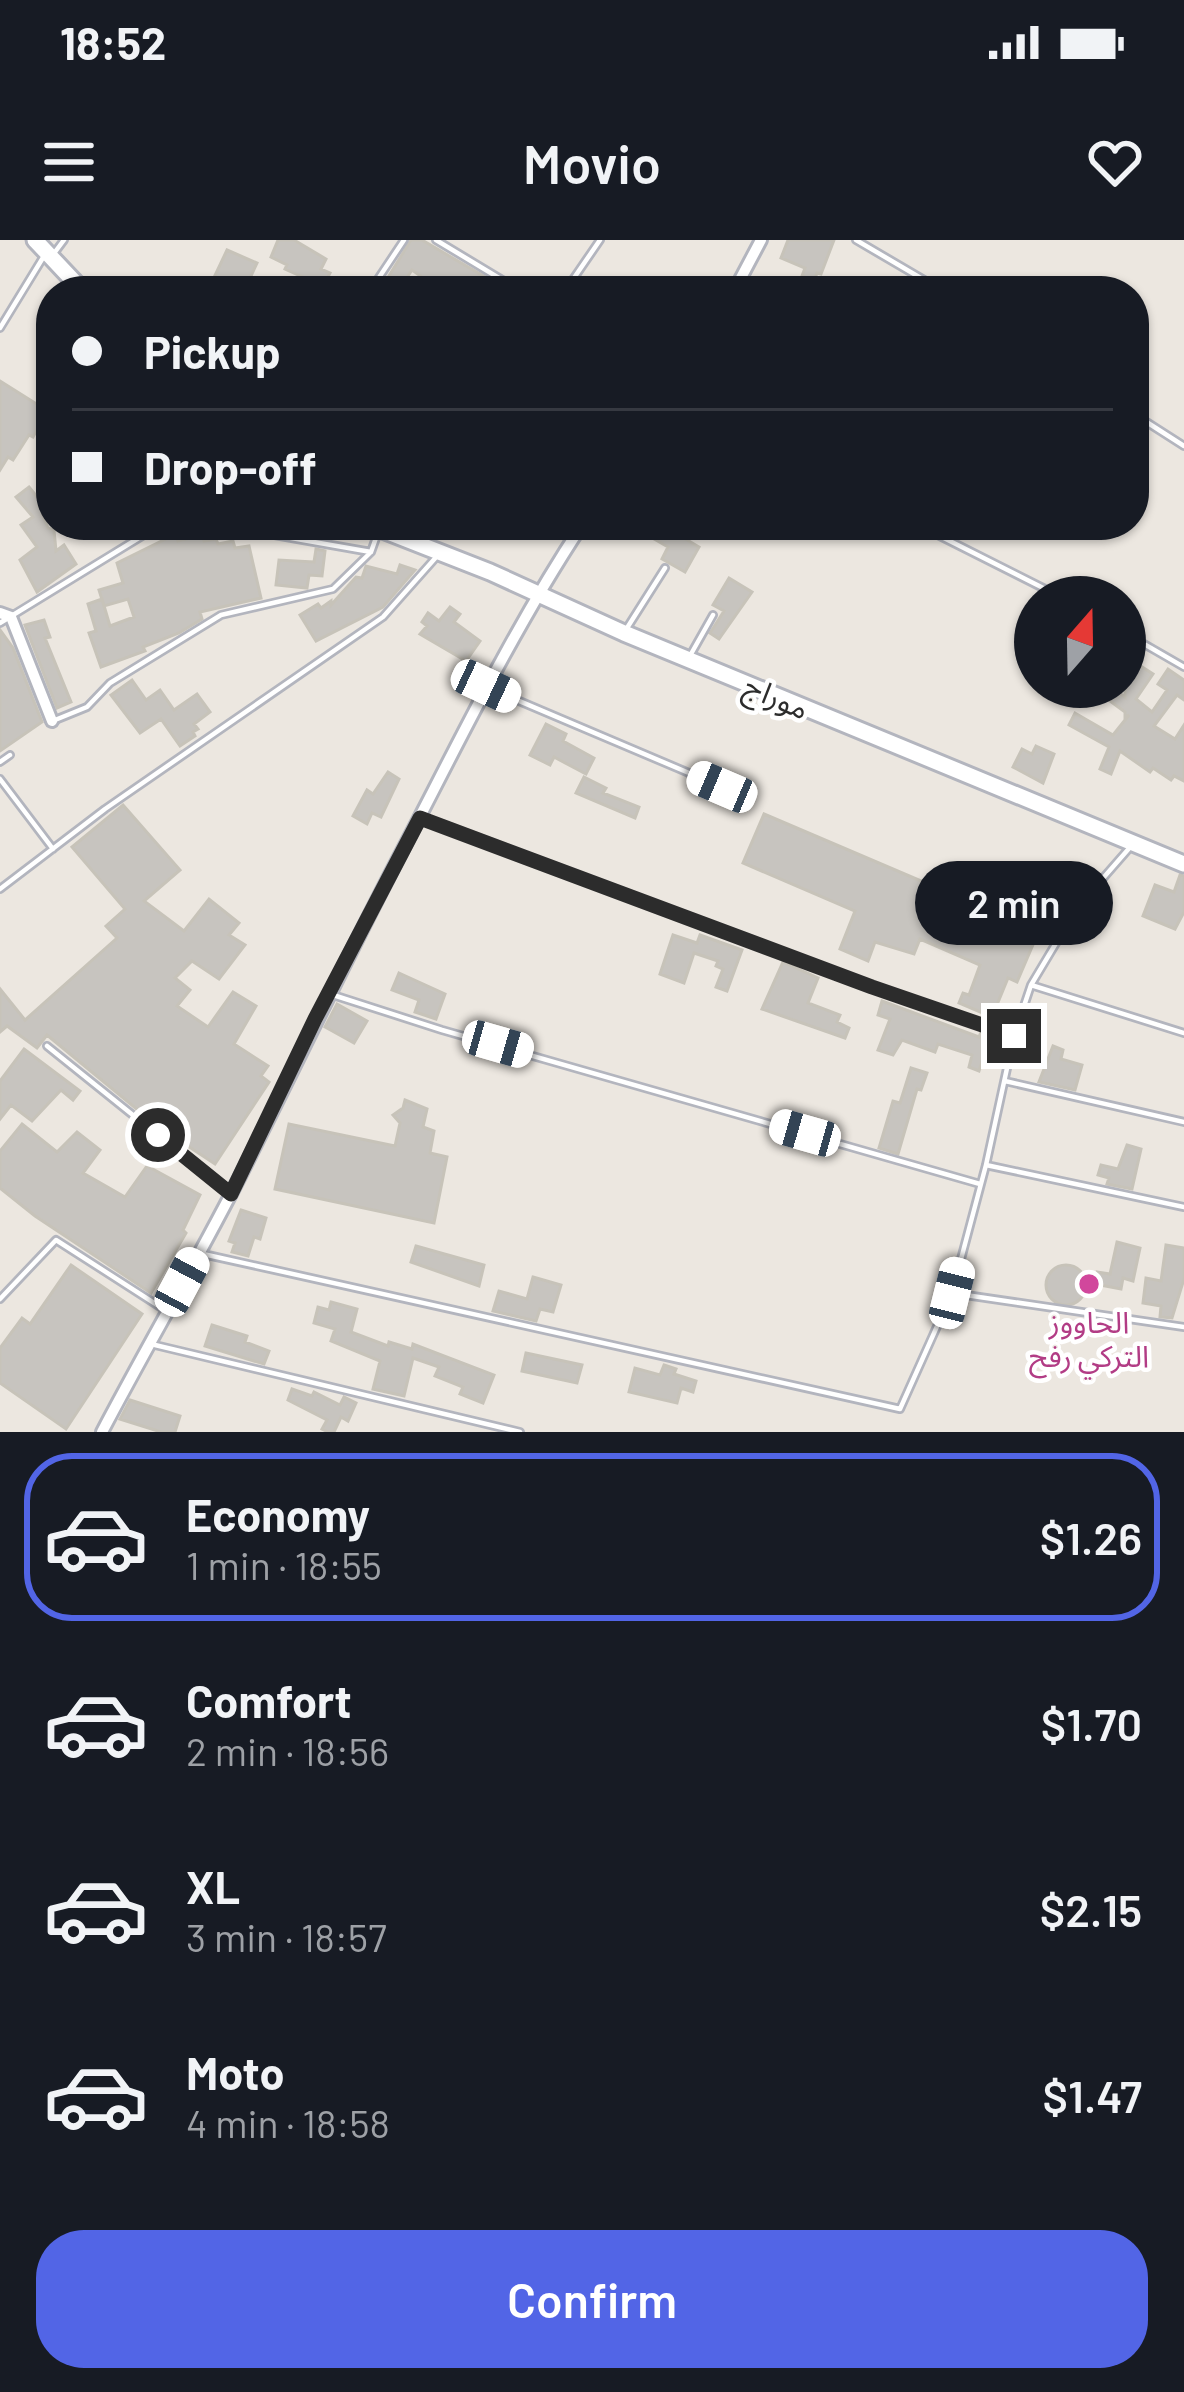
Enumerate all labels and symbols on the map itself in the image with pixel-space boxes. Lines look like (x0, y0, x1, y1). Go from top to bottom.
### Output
north arrow (1014, 576, 1146, 708)
car (446, 654, 526, 718)
street label: موراج (737, 666, 815, 731)
car (682, 756, 762, 818)
callout: 2 min (915, 862, 1113, 946)
route end (987, 1009, 1041, 1063)
car (458, 1017, 538, 1071)
car (765, 1106, 845, 1160)
route start (131, 1108, 185, 1162)
car (149, 1242, 215, 1322)
car (926, 1254, 978, 1332)
marker: الحاووز التركي رفح (1076, 1271, 1102, 1297)
place label: الحاووز التركي رفح (1029, 1303, 1149, 1380)

